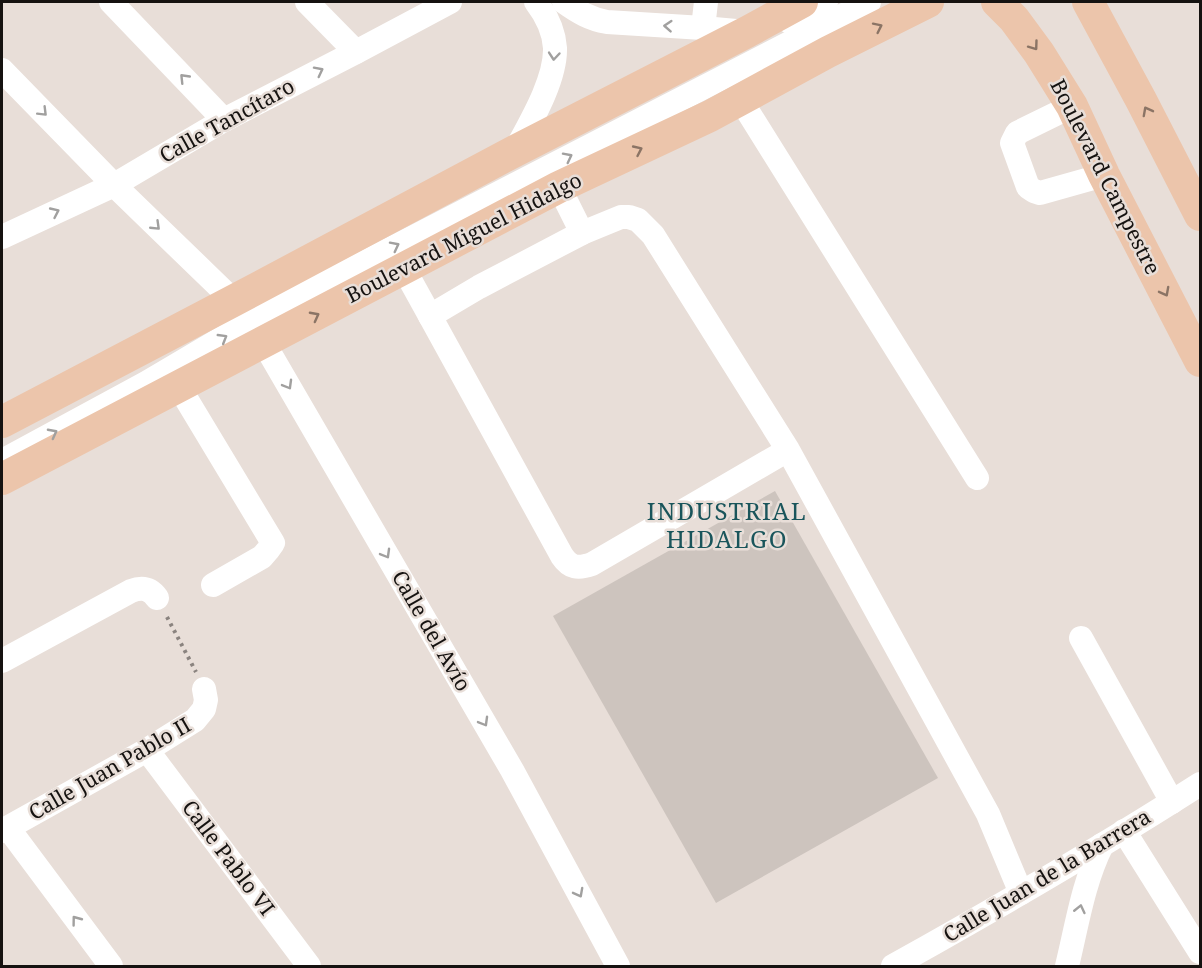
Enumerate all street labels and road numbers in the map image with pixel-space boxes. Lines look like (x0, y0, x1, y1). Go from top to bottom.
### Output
street label: Calle Tancítaro (154, 71, 299, 169)
street label: Boulevard Campestre (1044, 74, 1167, 279)
street label: Boulevard Miguel Hidalgo (341, 165, 586, 309)
street label: Calle del Avío (386, 565, 478, 696)
street label: Calle Juan Pablo II (23, 710, 196, 826)
street label: Calle Pablo VI (176, 794, 281, 921)
street label: Calle Juan de la Barrera (938, 802, 1155, 948)

